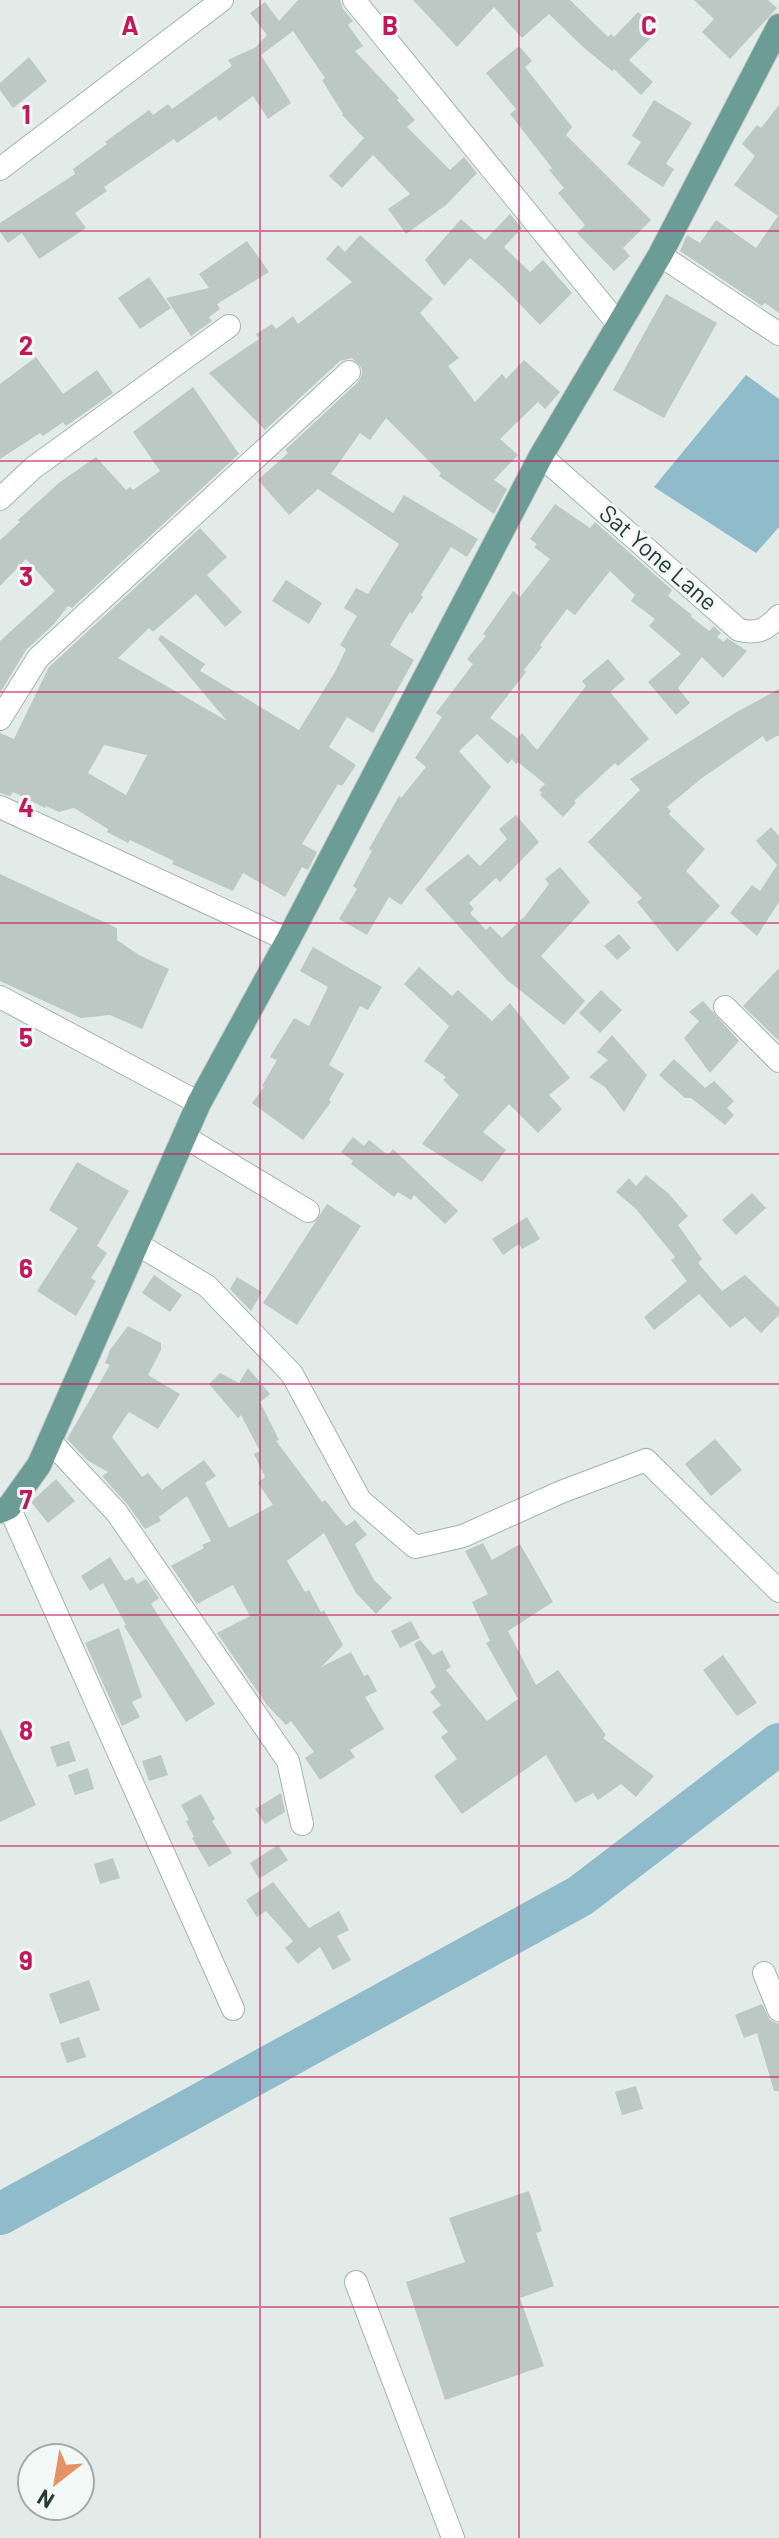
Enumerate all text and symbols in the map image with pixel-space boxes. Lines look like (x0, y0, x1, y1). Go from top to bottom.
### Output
text: A (121, 9, 139, 40)
text: B (382, 9, 398, 40)
text: C (641, 9, 657, 40)
text: 1 (21, 98, 31, 129)
text: 2 (19, 329, 33, 360)
street label: Sat Yone Lane (594, 498, 724, 616)
text: 3 (19, 560, 33, 591)
text: 4 (18, 791, 34, 822)
text: 5 (19, 1021, 33, 1052)
text: 6 (19, 1252, 33, 1283)
text: 7 (20, 1483, 33, 1514)
text: 8 (19, 1714, 33, 1745)
text: 9 (19, 1944, 33, 1975)
north arrow (16, 2442, 96, 2522)
text: N (32, 2485, 58, 2515)

